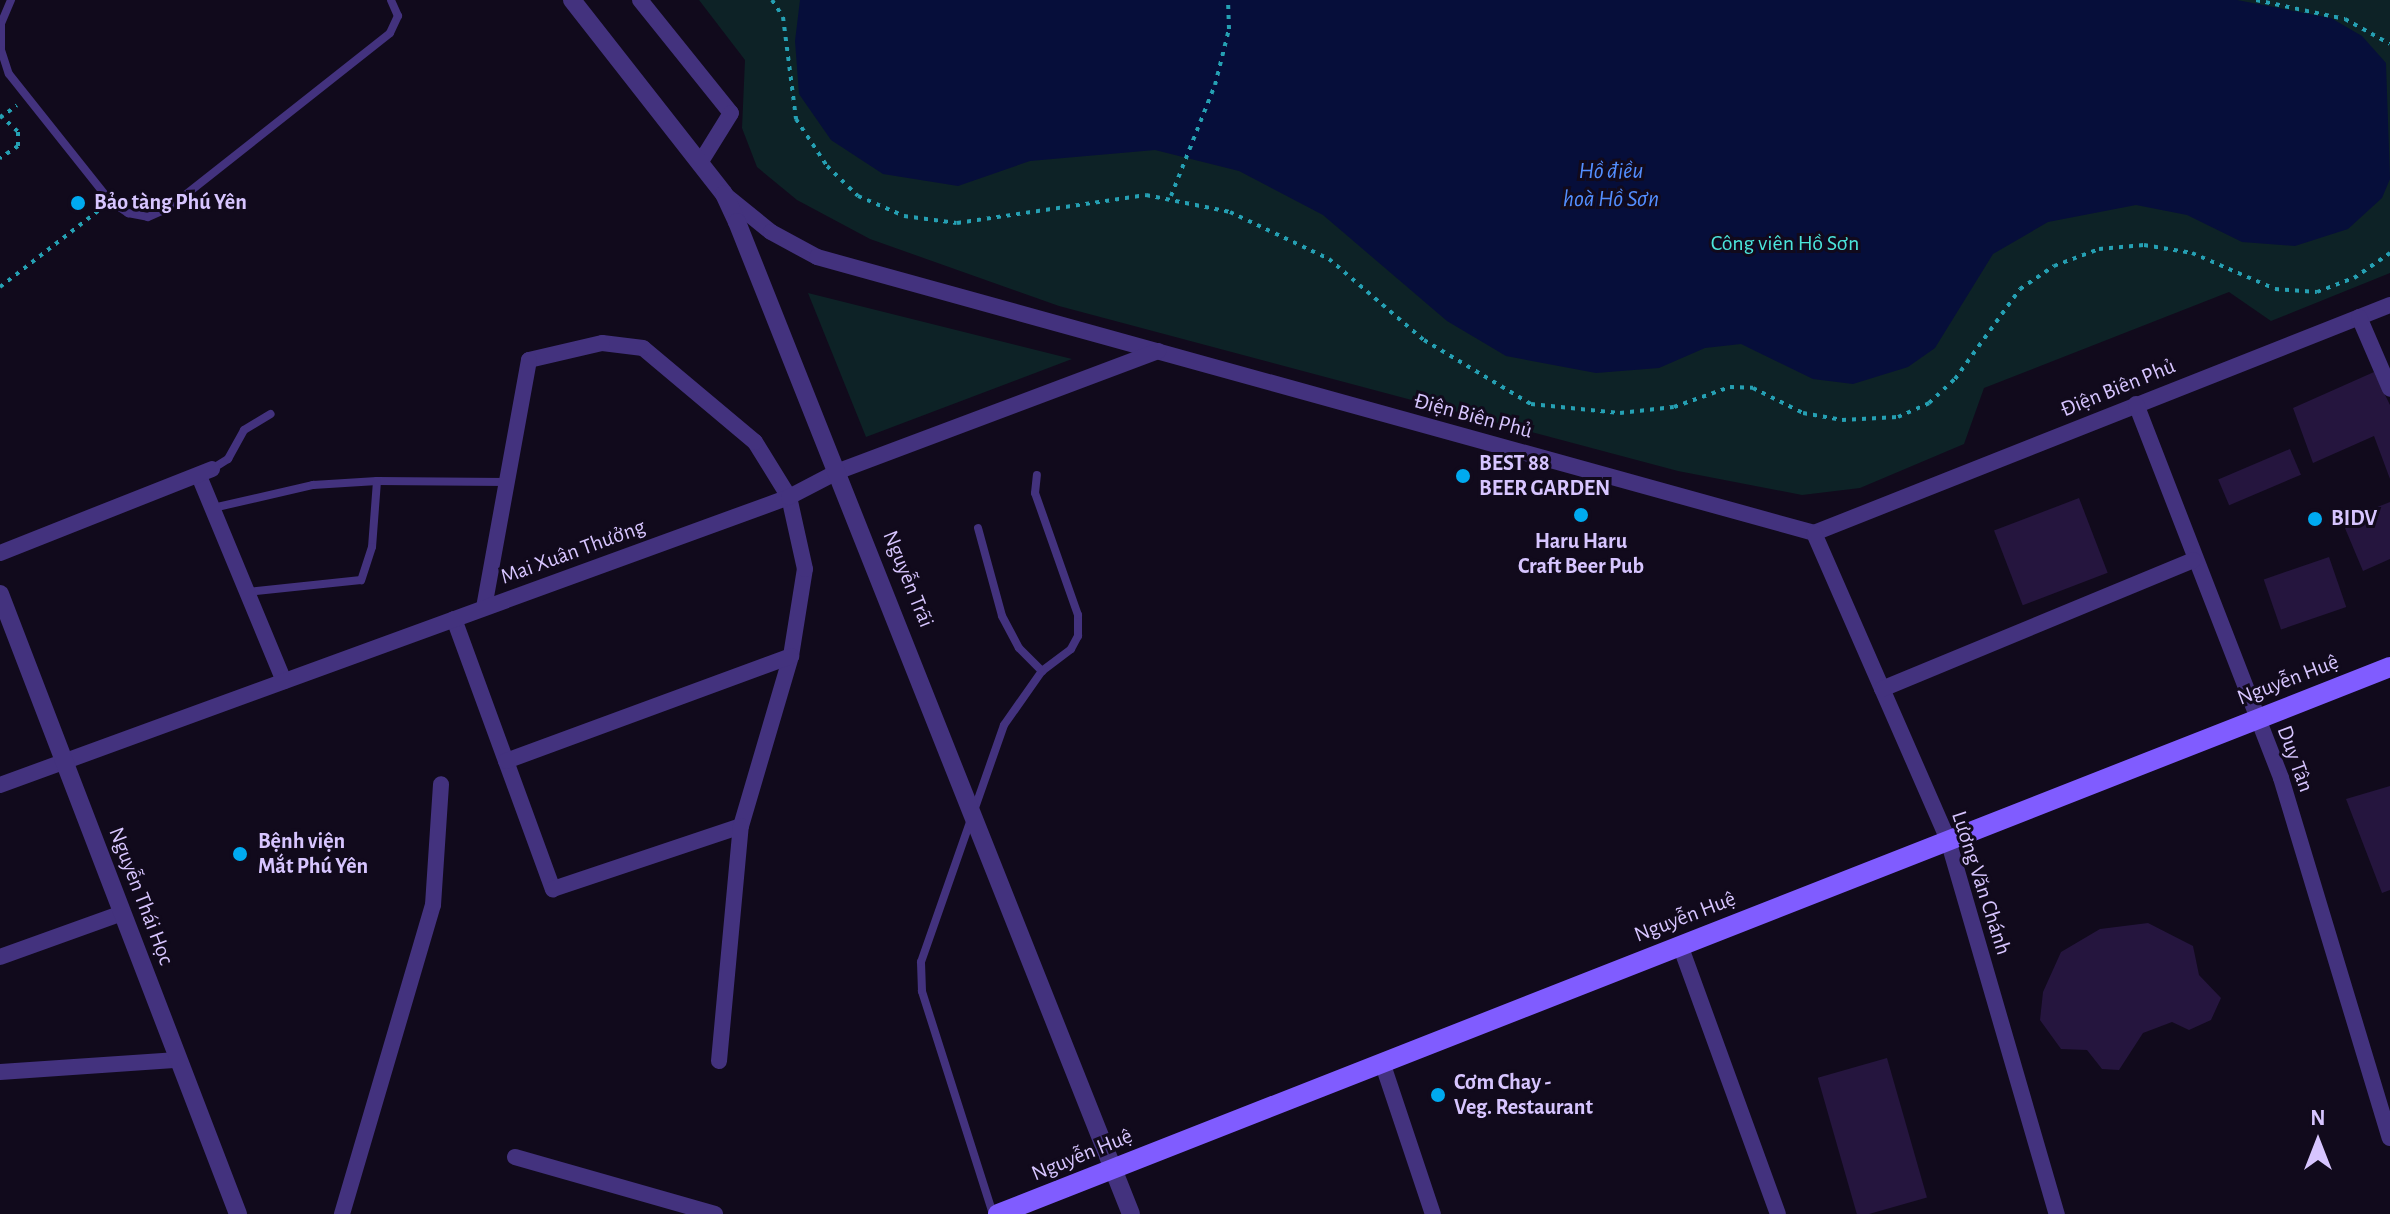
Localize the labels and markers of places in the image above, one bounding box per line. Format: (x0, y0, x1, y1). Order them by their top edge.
place label: Bảo tàng Phú Yên (94, 190, 247, 216)
marker: Bảo tàng Phú Yên (69, 194, 87, 212)
place label: BEST 88 BEER GARDEN (1479, 450, 1610, 502)
marker: BEST 88 BEER GARDEN (1454, 467, 1472, 485)
marker: Haru Haru Craft Beer Pub (1572, 506, 1590, 524)
place label: BIDV (2331, 506, 2377, 532)
marker: BIDV (2306, 510, 2324, 528)
place label: Haru Haru Craft Beer Pub (1518, 528, 1644, 580)
place label: Bệnh viện Mắt Phú Yên (258, 828, 368, 880)
marker: Bệnh viện Mắt Phú Yên (229, 843, 251, 865)
place label: Cơm Chay - Veg. Restaurant (1454, 1069, 1593, 1120)
marker: Cơm Chay - Veg. Restaurant (1429, 1086, 1447, 1104)

